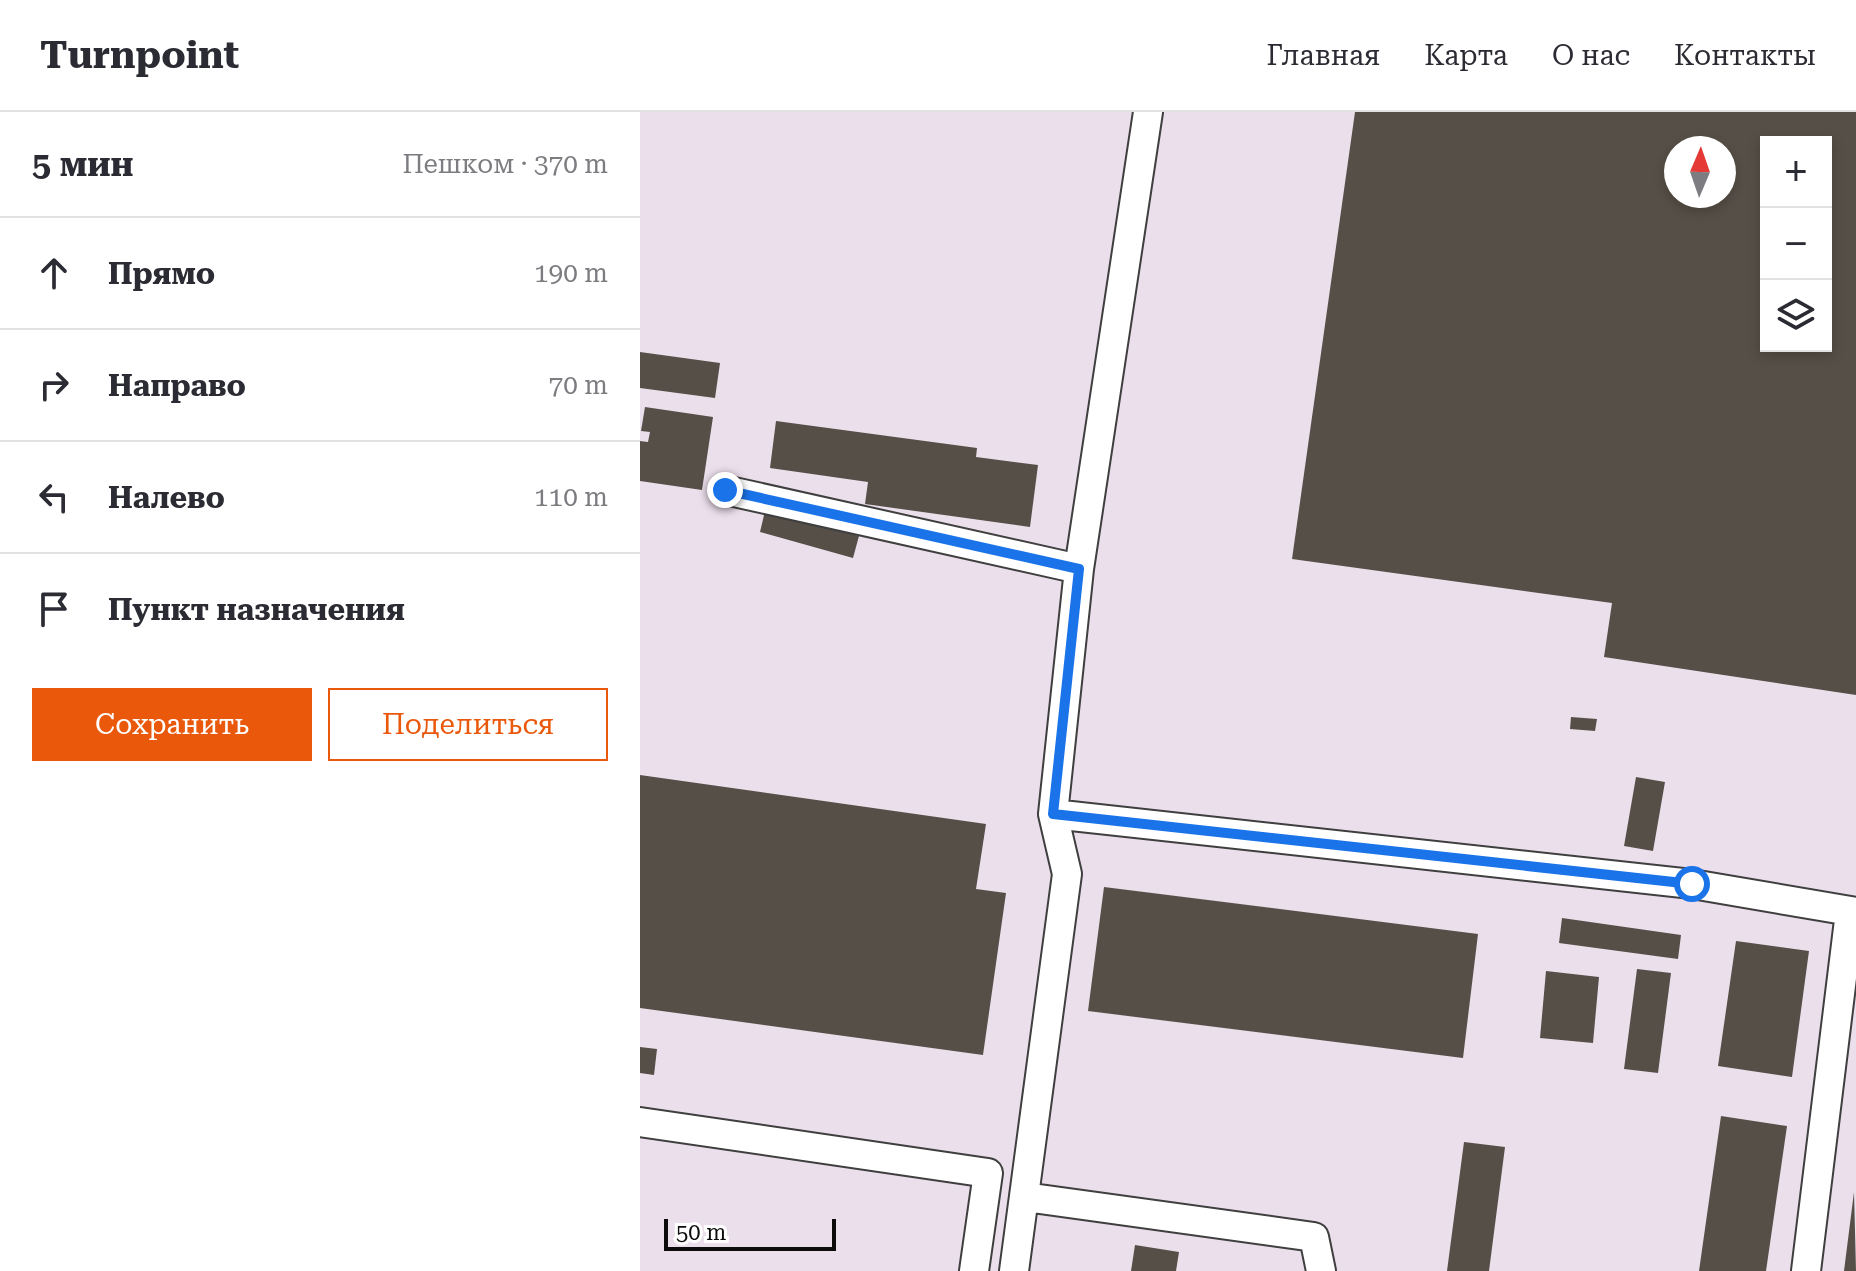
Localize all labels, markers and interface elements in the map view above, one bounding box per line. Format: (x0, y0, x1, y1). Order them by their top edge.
text: Turnpoint (40, 33, 239, 77)
text: Главная (1266, 39, 1380, 72)
text: Карта (1424, 39, 1508, 72)
text: О нас (1552, 39, 1630, 72)
text: Контакты (1674, 39, 1816, 72)
north arrow (1664, 136, 1736, 208)
map controls (1760, 136, 1832, 352)
button: + (1760, 136, 1832, 208)
text: 5 мин (32, 144, 134, 184)
text: Пешком · 370 m (402, 149, 608, 179)
button: − (1760, 208, 1832, 280)
icon: ahead (32, 251, 76, 295)
text: Прямо (108, 256, 215, 291)
text: 190 m (534, 258, 608, 288)
button: layers (1760, 280, 1832, 352)
icon: right (32, 363, 76, 407)
text: Направо (108, 368, 246, 403)
text: 70 m (549, 370, 608, 400)
route end (707, 472, 743, 508)
icon: left (32, 475, 76, 519)
text: Налево (108, 480, 225, 515)
text: 110 m (534, 482, 608, 512)
icon: arrive (32, 587, 76, 631)
text: Пункт назначения (108, 592, 405, 627)
button: Сохранить (32, 688, 312, 761)
button: Поделиться (328, 688, 608, 761)
route start (1674, 866, 1710, 902)
scale bar (664, 1215, 836, 1251)
text: 50 m (676, 1220, 726, 1245)

